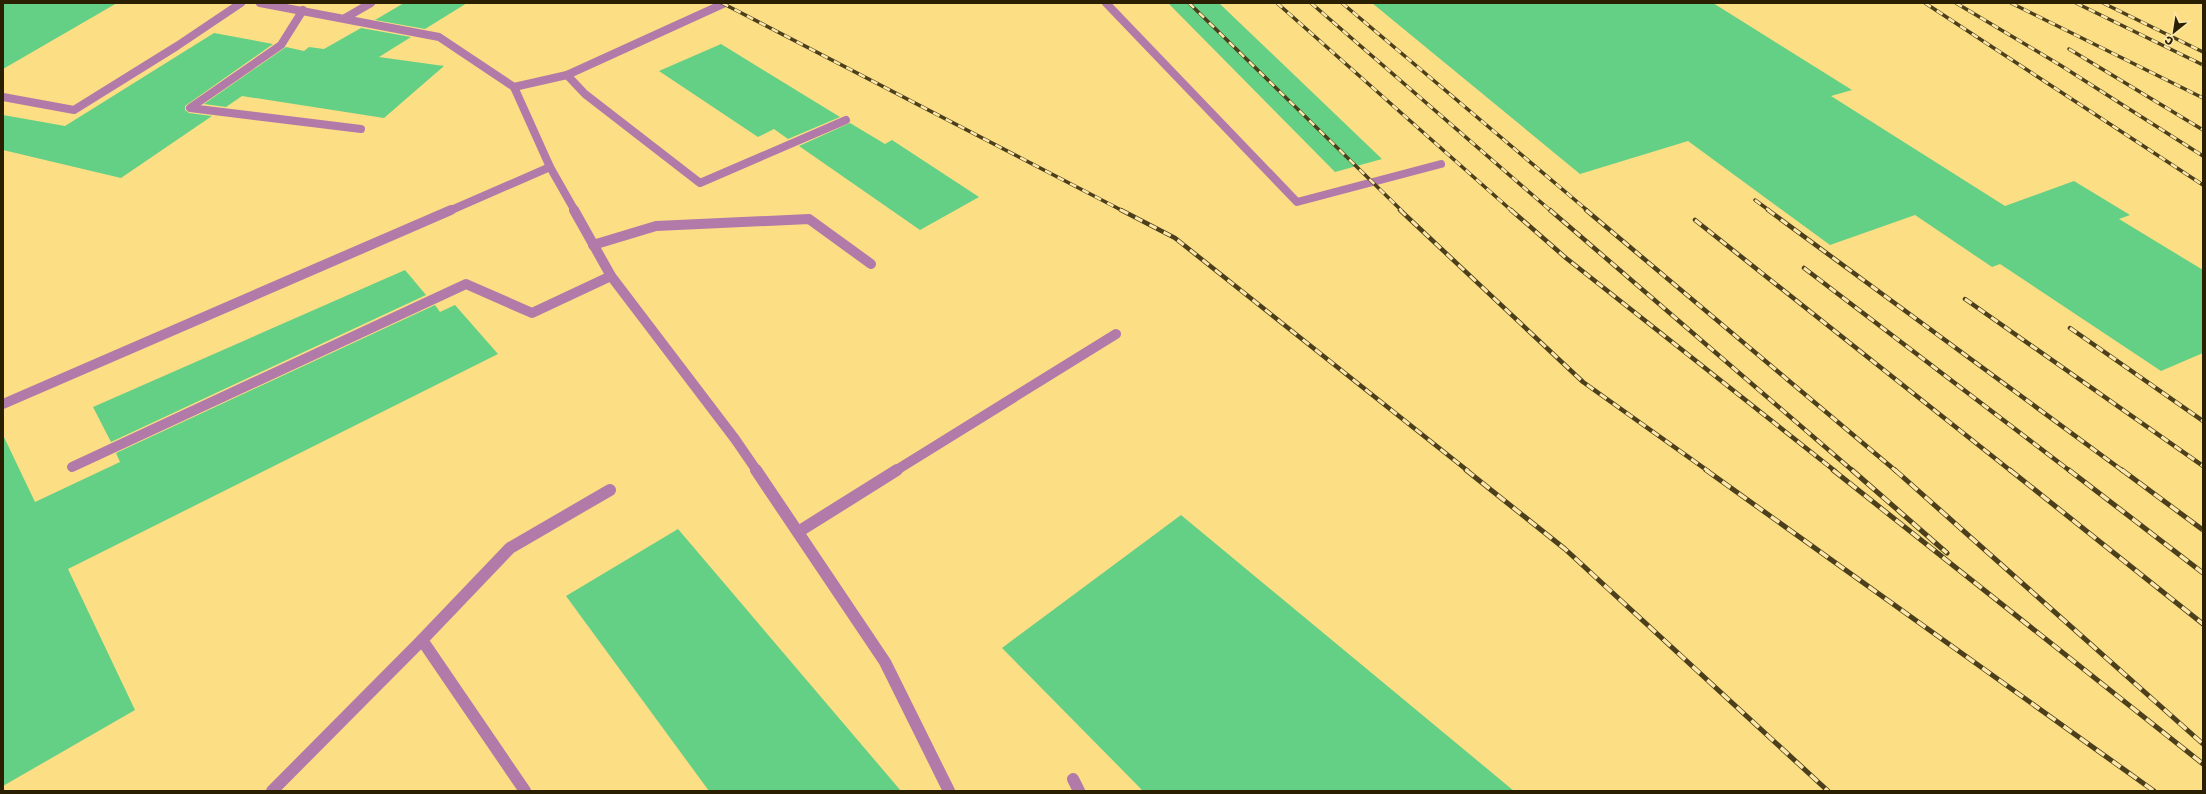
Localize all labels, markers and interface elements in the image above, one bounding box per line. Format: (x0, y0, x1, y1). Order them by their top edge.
north arrow (2154, 12, 2194, 52)
text: С (2162, 33, 2176, 48)

